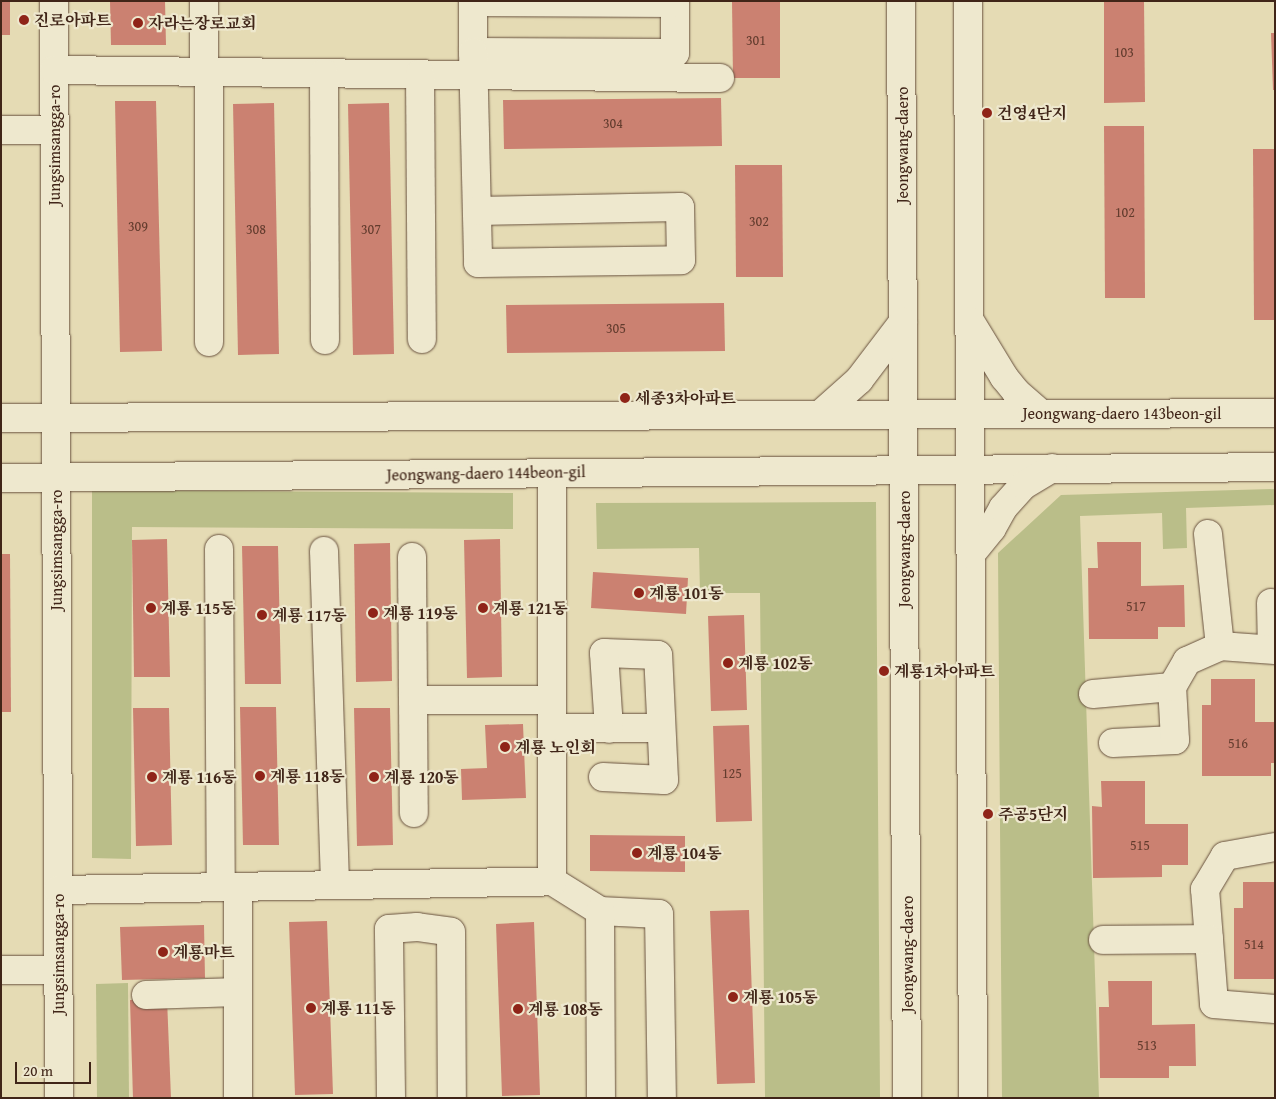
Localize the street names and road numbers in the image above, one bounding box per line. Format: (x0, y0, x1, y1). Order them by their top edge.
street label: Jungsimsangga-ro (44, 85, 64, 205)
street label: Jeongwang-daero (892, 87, 912, 203)
street label: Jeongwang-daero 143beon-gil (1023, 403, 1221, 423)
street label: Jeongwang-daero 144beon-gil (386, 462, 586, 484)
street label: Jungsimsangga-ro (46, 490, 66, 610)
street label: Jeongwang-daero (894, 491, 914, 607)
street label: Jungsimsangga-ro (48, 894, 68, 1014)
street label: Jeongwang-daero (897, 896, 917, 1012)

